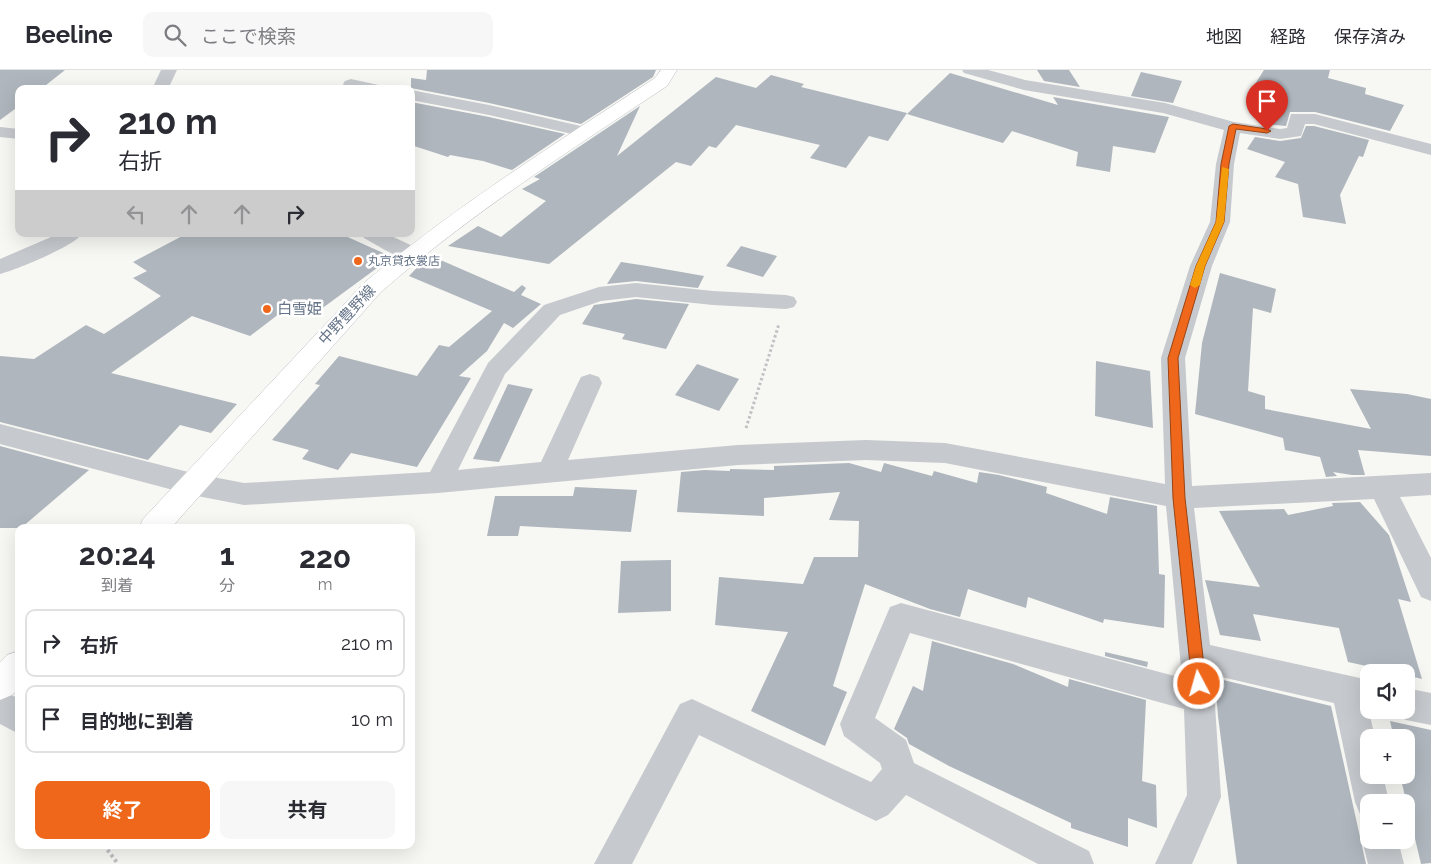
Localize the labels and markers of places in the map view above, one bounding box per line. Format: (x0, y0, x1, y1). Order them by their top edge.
pin (1246, 80, 1288, 131)
place label: 丸京貸衣裳店 (368, 254, 440, 268)
marker: 丸京貸衣裳店 (352, 255, 364, 267)
place label: 白雪姫 (277, 300, 322, 318)
marker: 白雪姫 (261, 303, 273, 315)

